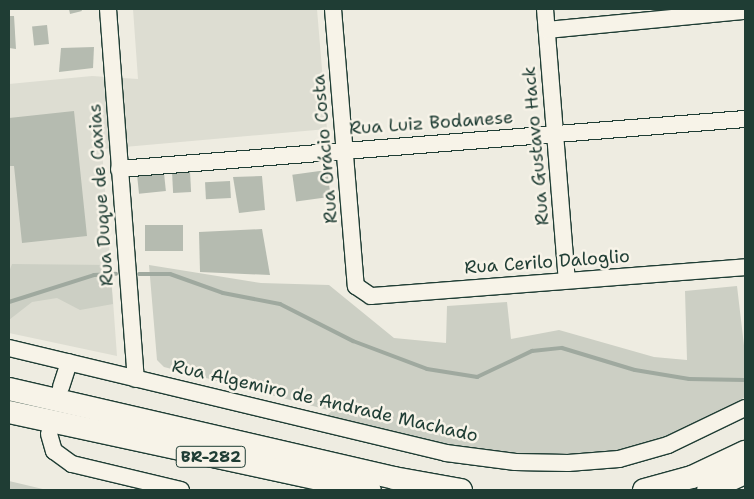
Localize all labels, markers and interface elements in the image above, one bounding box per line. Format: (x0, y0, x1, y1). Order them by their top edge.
street label: Rua Gustavo Hack (518, 66, 554, 226)
street label: Rua Orácio Costa (308, 73, 342, 225)
street label: Rua Duque de Caxias (84, 103, 118, 287)
street label: Rua Luiz Bodanese (348, 106, 514, 140)
street label: Rua Cerilo Daloglio (464, 245, 630, 279)
street label: Rua Algemiro de Andrade Machado (170, 355, 480, 447)
road number: BR-282 (175, 444, 247, 471)

